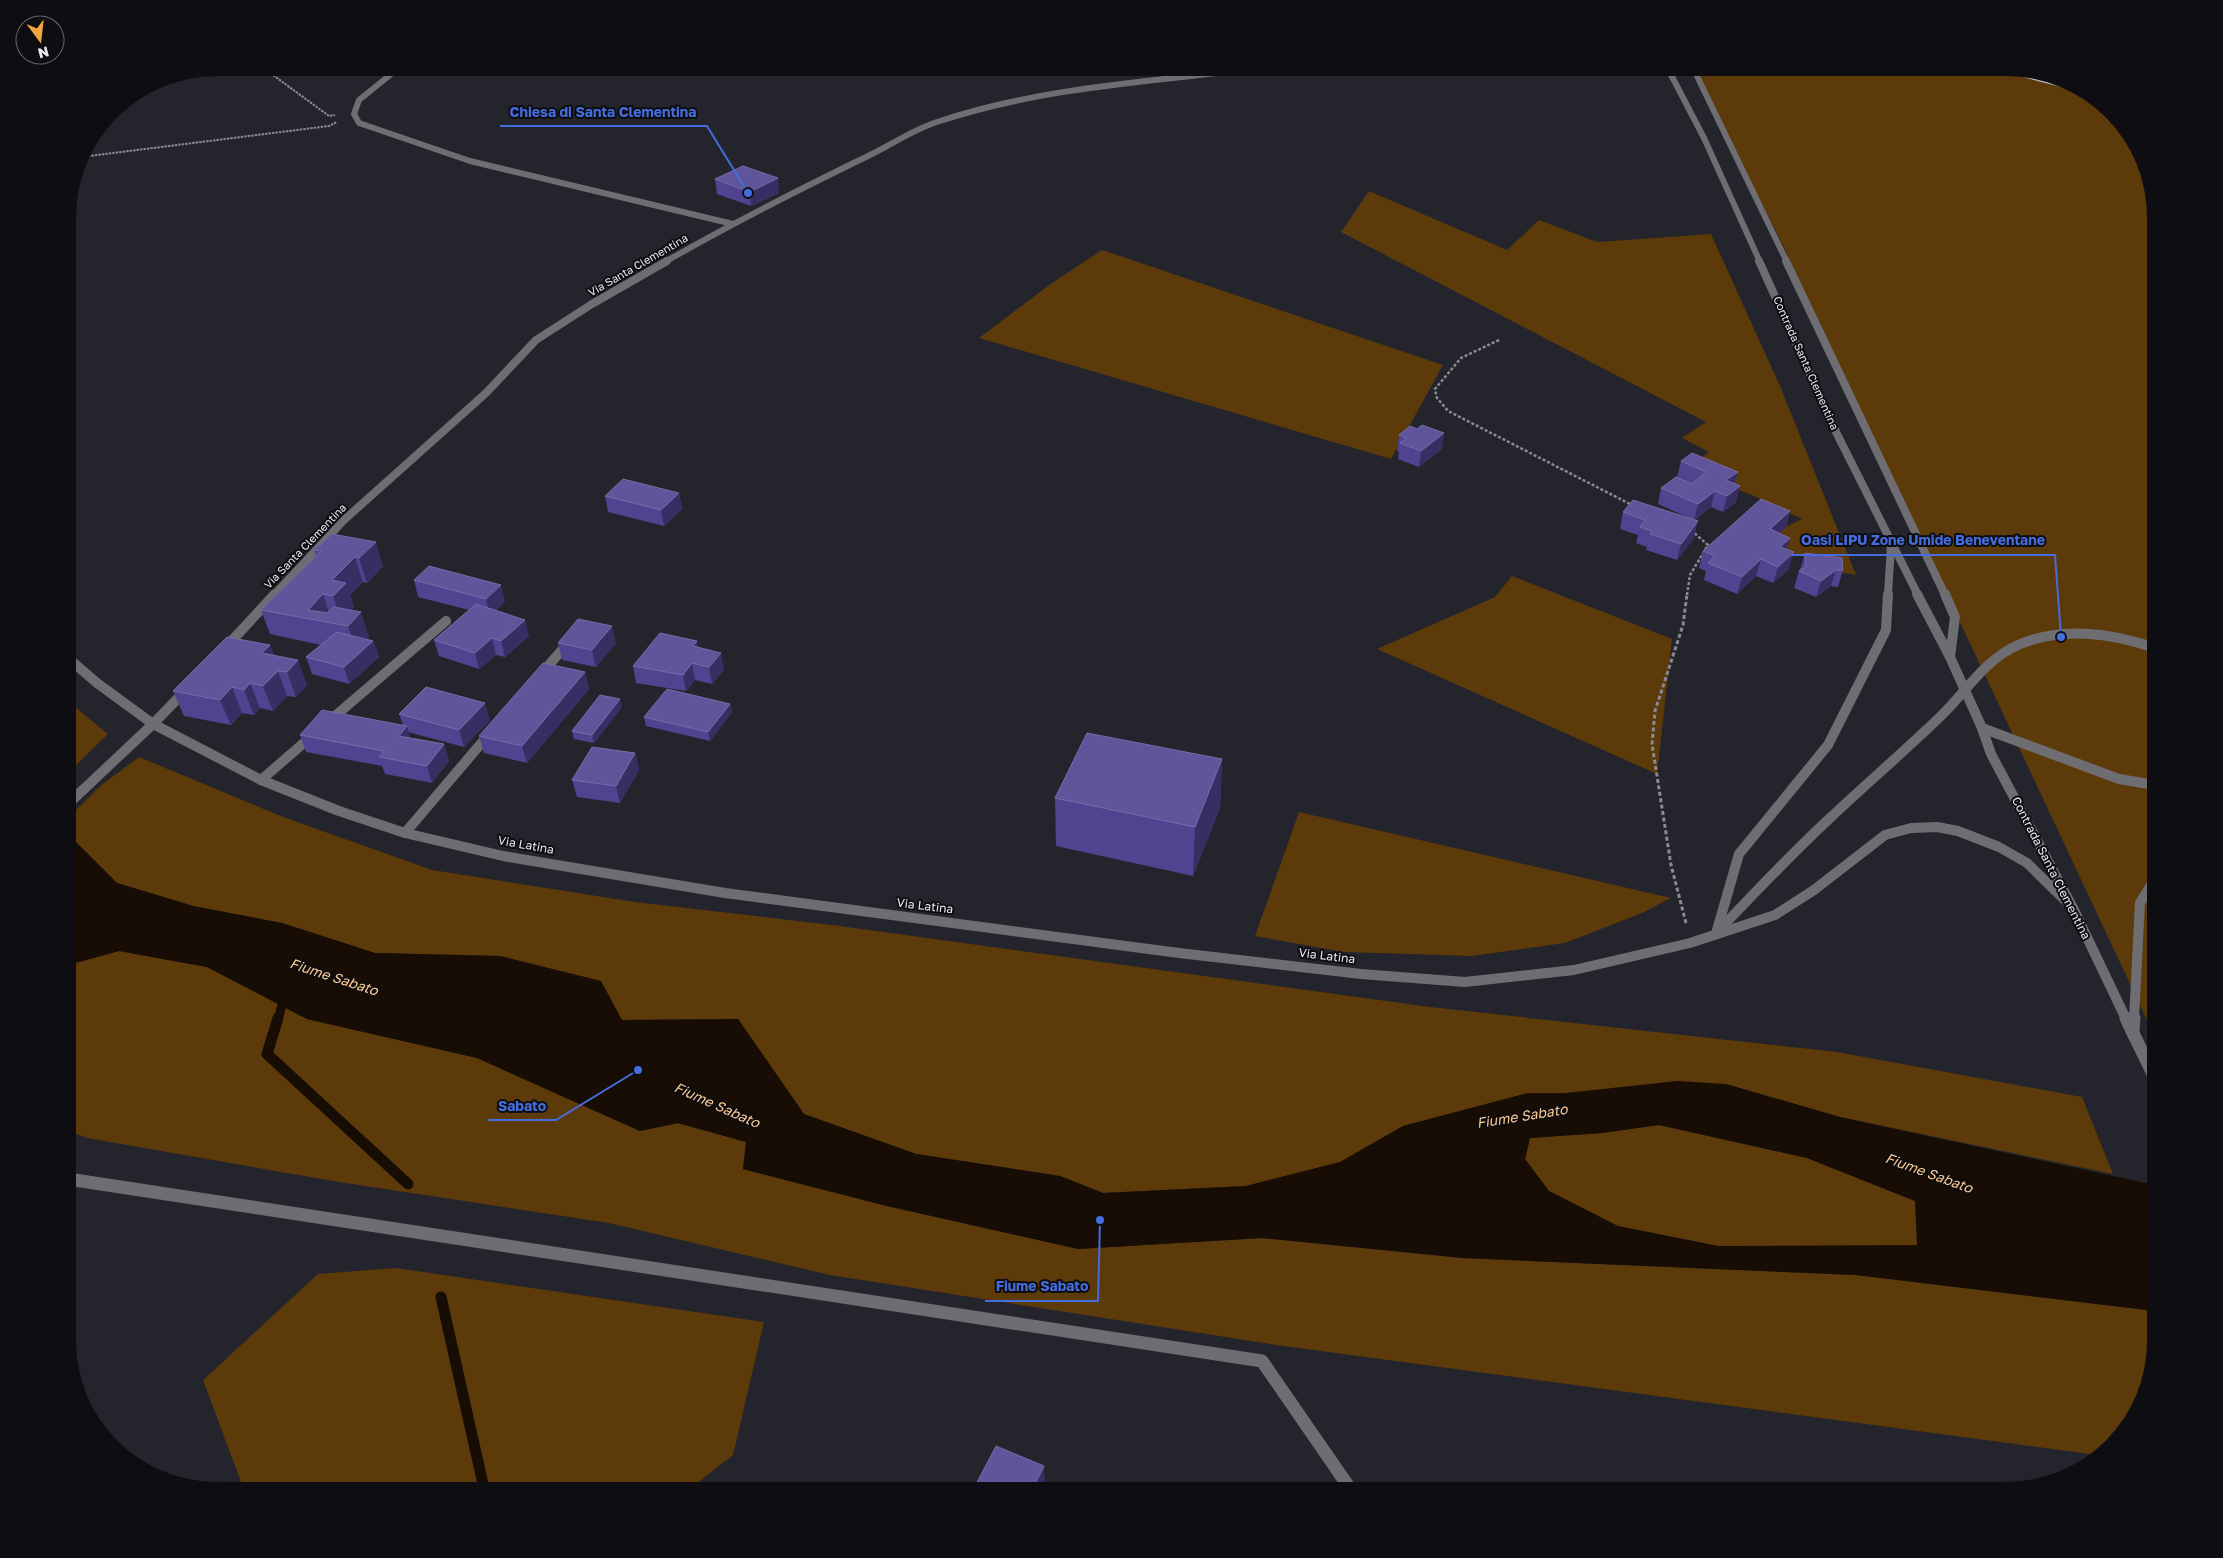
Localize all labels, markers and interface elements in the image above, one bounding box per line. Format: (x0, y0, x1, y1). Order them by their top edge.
north arrow (15, 15, 65, 65)
text: N (36, 43, 51, 63)
callout: Chiesa di Santa Clementina (500, 97, 707, 126)
text: Chiesa di Santa Clementina (510, 103, 696, 120)
street label: Via Santa Clementina (586, 231, 690, 298)
street label: Contrada Santa Clementina (1771, 294, 1842, 432)
street label: Via Santa Clementina (261, 501, 349, 591)
callout: Oasi LIPU Zone Umide Beneventane (1791, 526, 2055, 555)
text: Oasi LIPU Zone Umide Beneventane (1801, 531, 2045, 548)
street label: Contrada Santa Clementina (2009, 794, 2094, 942)
street label: Via Latina (497, 832, 555, 857)
street label: Via Latina (896, 895, 954, 916)
street label: Via Latina (1298, 945, 1356, 966)
water label: Fiume Sabato (288, 954, 382, 999)
water label: Fiume Sabato (672, 1078, 764, 1132)
callout: Sabato (488, 1091, 556, 1120)
text: Sabato (498, 1097, 546, 1114)
water label: Fiume Sabato (1475, 1100, 1570, 1131)
water label: Fiume Sabato (1883, 1149, 1977, 1197)
callout: Fiume Sabato (985, 1272, 1098, 1301)
text: Fiume Sabato (996, 1277, 1088, 1294)

